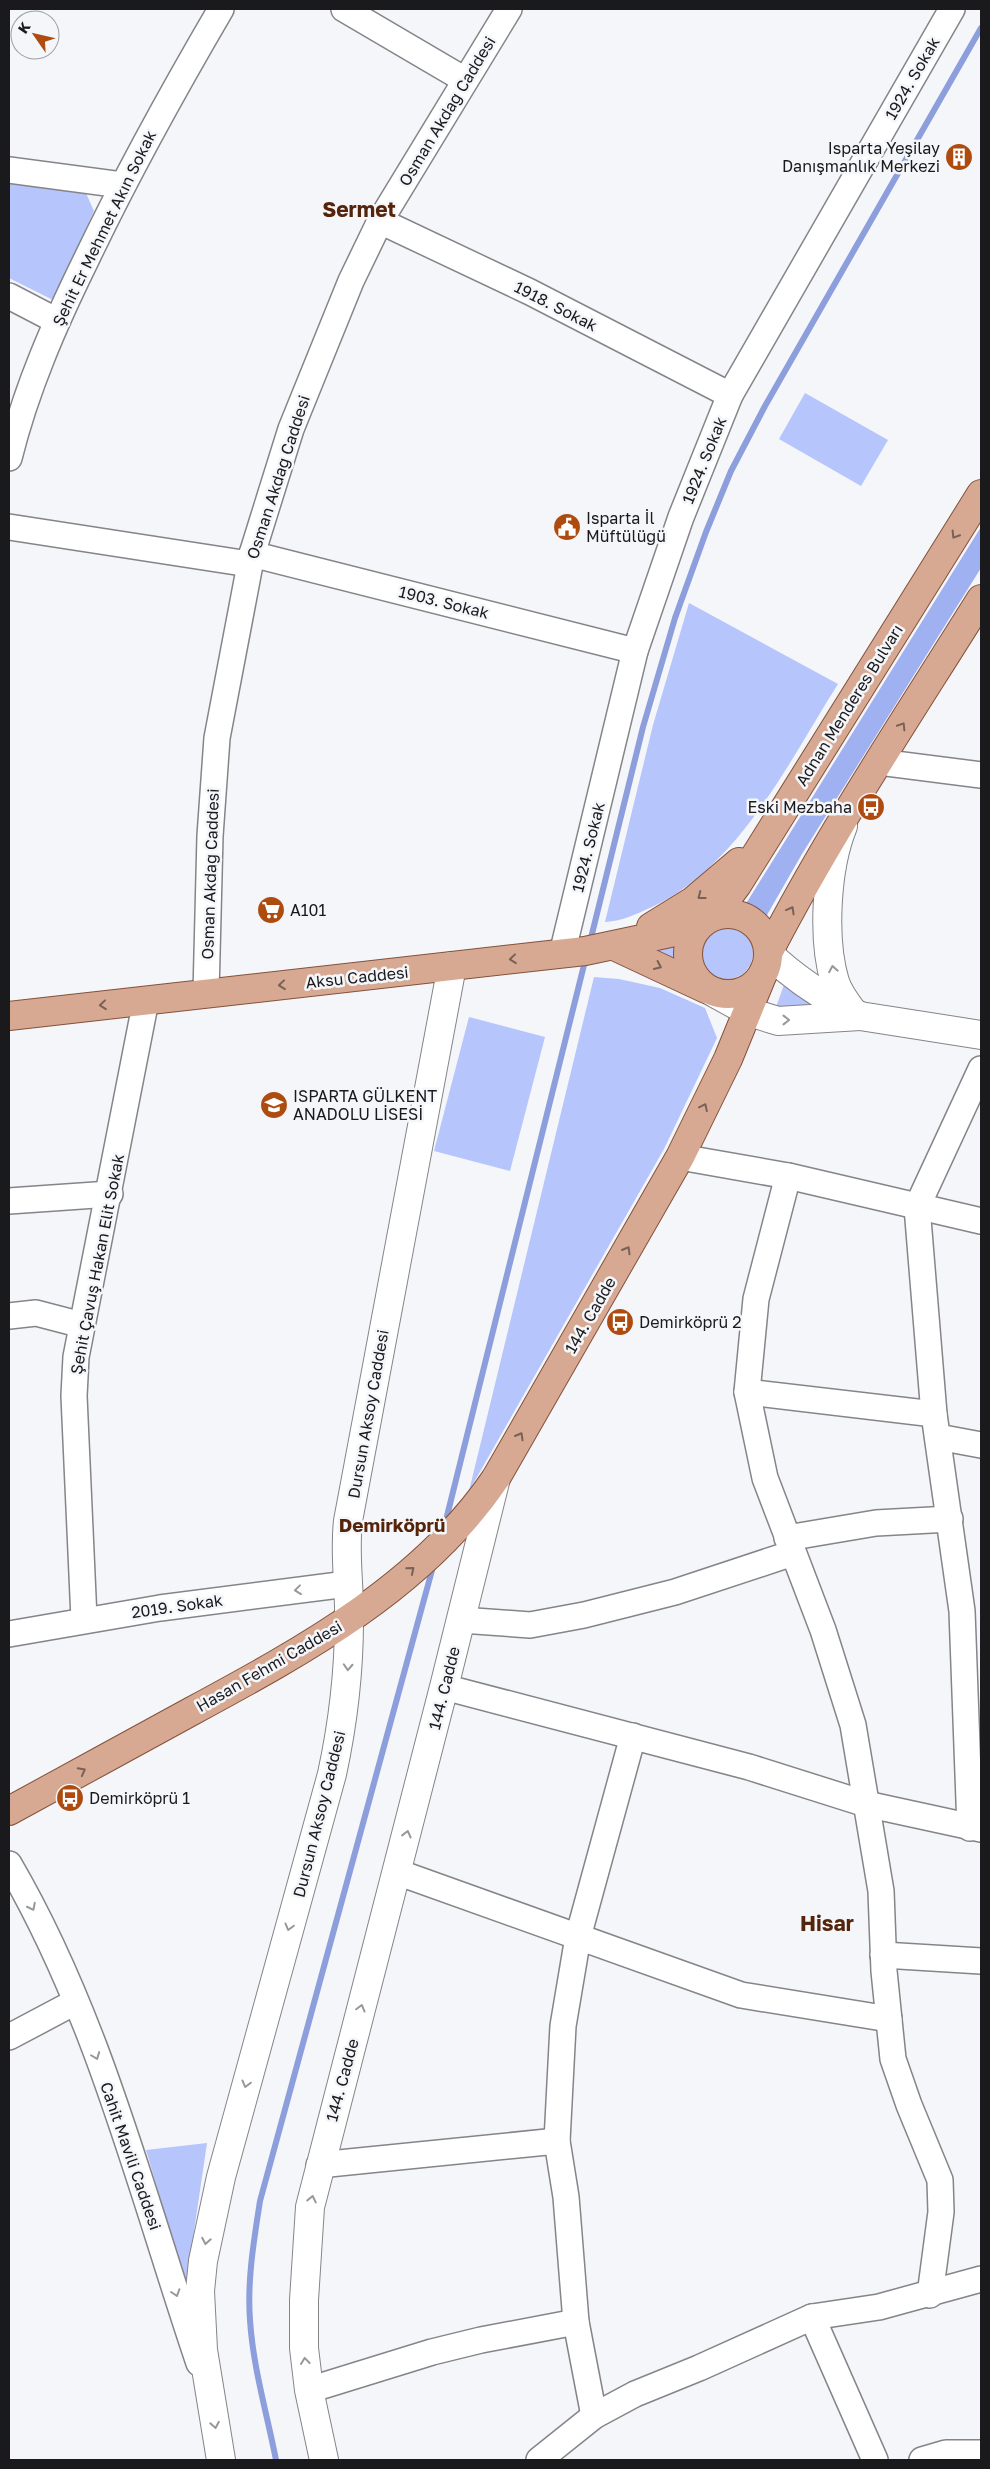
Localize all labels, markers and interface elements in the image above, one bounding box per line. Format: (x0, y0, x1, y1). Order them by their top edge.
north arrow (10, 10, 60, 60)
text: K (14, 18, 34, 36)
street label: Osman Akdağ Caddesi (394, 32, 500, 190)
street label: 1924. Sokak (880, 33, 944, 123)
street label: Şehit Er Mehmet Akın Sokak (48, 127, 160, 329)
place label: Isparta Yeşilay Danışmanlık Merkezi (782, 138, 940, 176)
building icon: Isparta Yeşilay Danışmanlık Merkezi (944, 142, 974, 172)
district label: Sermet (322, 196, 396, 222)
street label: 1918. Sokak (511, 277, 601, 335)
street label: Osman Akdağ Caddesi (242, 393, 314, 561)
street label: 1924. Sokak (677, 414, 731, 506)
place label: Isparta İl Müftülüğü (586, 508, 666, 546)
public building icon: Isparta İl Müftülüğü (552, 512, 582, 542)
one-way arrow (952, 530, 962, 539)
street label: 1903. Sokak (397, 581, 491, 623)
street label: Adnan Menderes Bulvarı (791, 621, 907, 789)
one-way arrow (895, 722, 905, 731)
street label: Osman Akdağ Caddesi (197, 788, 223, 960)
bus stop icon: Eski Mezbaha (856, 792, 886, 822)
place label: Eski Mezbaha (747, 797, 852, 817)
street label: 1924. Sokak (567, 800, 609, 894)
one-way arrow (698, 890, 707, 898)
supermarket icon: A101 (256, 895, 286, 925)
place label: A101 (290, 900, 326, 920)
one-way arrow (784, 906, 794, 915)
one-way arrow (509, 953, 517, 964)
one-way arrow (653, 960, 662, 971)
street label: Aksu Caddesi (304, 962, 410, 992)
one-way arrow (828, 964, 838, 973)
one-way arrow (278, 979, 286, 990)
one-way arrow (99, 999, 107, 1010)
one-way arrow (782, 1015, 790, 1025)
place label: ISPARTA GÜLKENT ANADOLU LİSESİ (293, 1086, 437, 1124)
school or university icon: ISPARTA GÜLKENT ANADOLU LİSESİ (259, 1090, 289, 1120)
one-way arrow (698, 1103, 709, 1112)
street label: Şehit Çavuş Hakan Elit Sokak (66, 1152, 128, 1376)
one-way arrow (621, 1246, 631, 1255)
street label: 144. Cadde (560, 1273, 620, 1357)
bus stop icon: Demirköprü 2 (605, 1307, 635, 1337)
place label: Demirköprü 2 (639, 1312, 742, 1332)
street label: Dursun Aksoy Caddesi (343, 1328, 393, 1500)
one-way arrow (514, 1433, 524, 1442)
district label: Demirköprü (339, 1513, 445, 1536)
one-way arrow (405, 1567, 414, 1575)
one-way arrow (294, 1585, 303, 1595)
street label: 2019. Sokak (130, 1590, 224, 1622)
street label: Hasan Fehmi Caddesi (192, 1616, 346, 1716)
street label: 144. Cadde (424, 1644, 464, 1732)
one-way arrow (342, 1663, 353, 1671)
street label: Dursun Aksoy Caddesi (289, 1728, 349, 1900)
one-way arrow (77, 1767, 86, 1777)
bus stop icon: Demirköprü 1 (55, 1783, 85, 1813)
place label: Demirköprü 1 (89, 1788, 190, 1808)
one-way arrow (401, 1829, 412, 1838)
one-way arrow (26, 1901, 36, 1910)
district label: Hisar (800, 1910, 854, 1936)
one-way arrow (285, 1923, 295, 1931)
one-way arrow (355, 2003, 366, 2012)
street label: 144. Cadde (321, 2036, 363, 2124)
one-way arrow (90, 2051, 101, 2060)
street label: Cahit Mavili Caddesi (96, 2079, 166, 2233)
one-way arrow (242, 2079, 252, 2087)
one-way arrow (306, 2195, 317, 2203)
one-way arrow (202, 2237, 212, 2246)
one-way arrow (171, 2288, 181, 2296)
one-way arrow (300, 2357, 311, 2365)
one-way arrow (209, 2420, 219, 2429)

